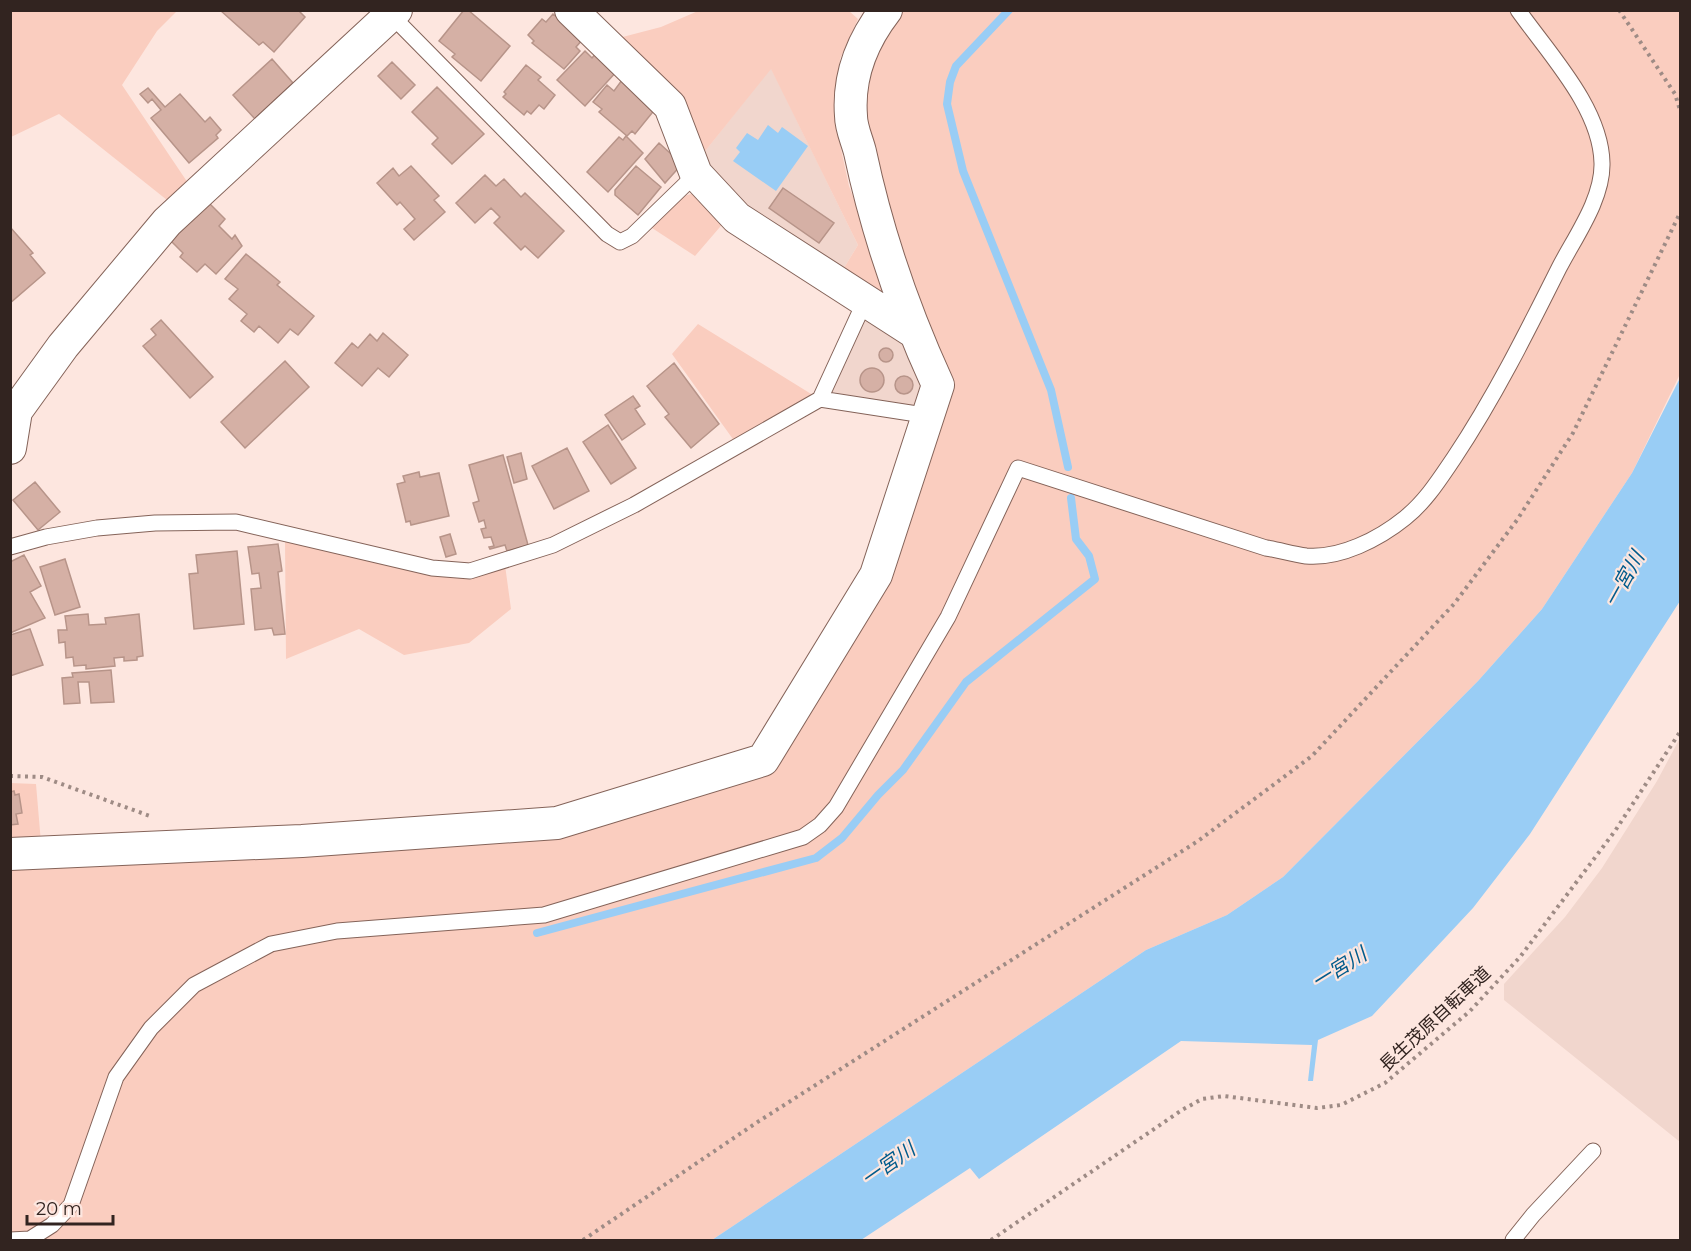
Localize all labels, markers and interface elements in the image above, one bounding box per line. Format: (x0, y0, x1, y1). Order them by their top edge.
water label: 一宮川 (1599, 545, 1650, 611)
water label: 一宮川 (1307, 941, 1372, 994)
street label: 長生茂原自転車道 (1375, 962, 1495, 1076)
water label: 一宮川 (857, 1136, 921, 1191)
scale bar (27, 1188, 112, 1226)
text: 20 m (36, 1198, 82, 1220)

